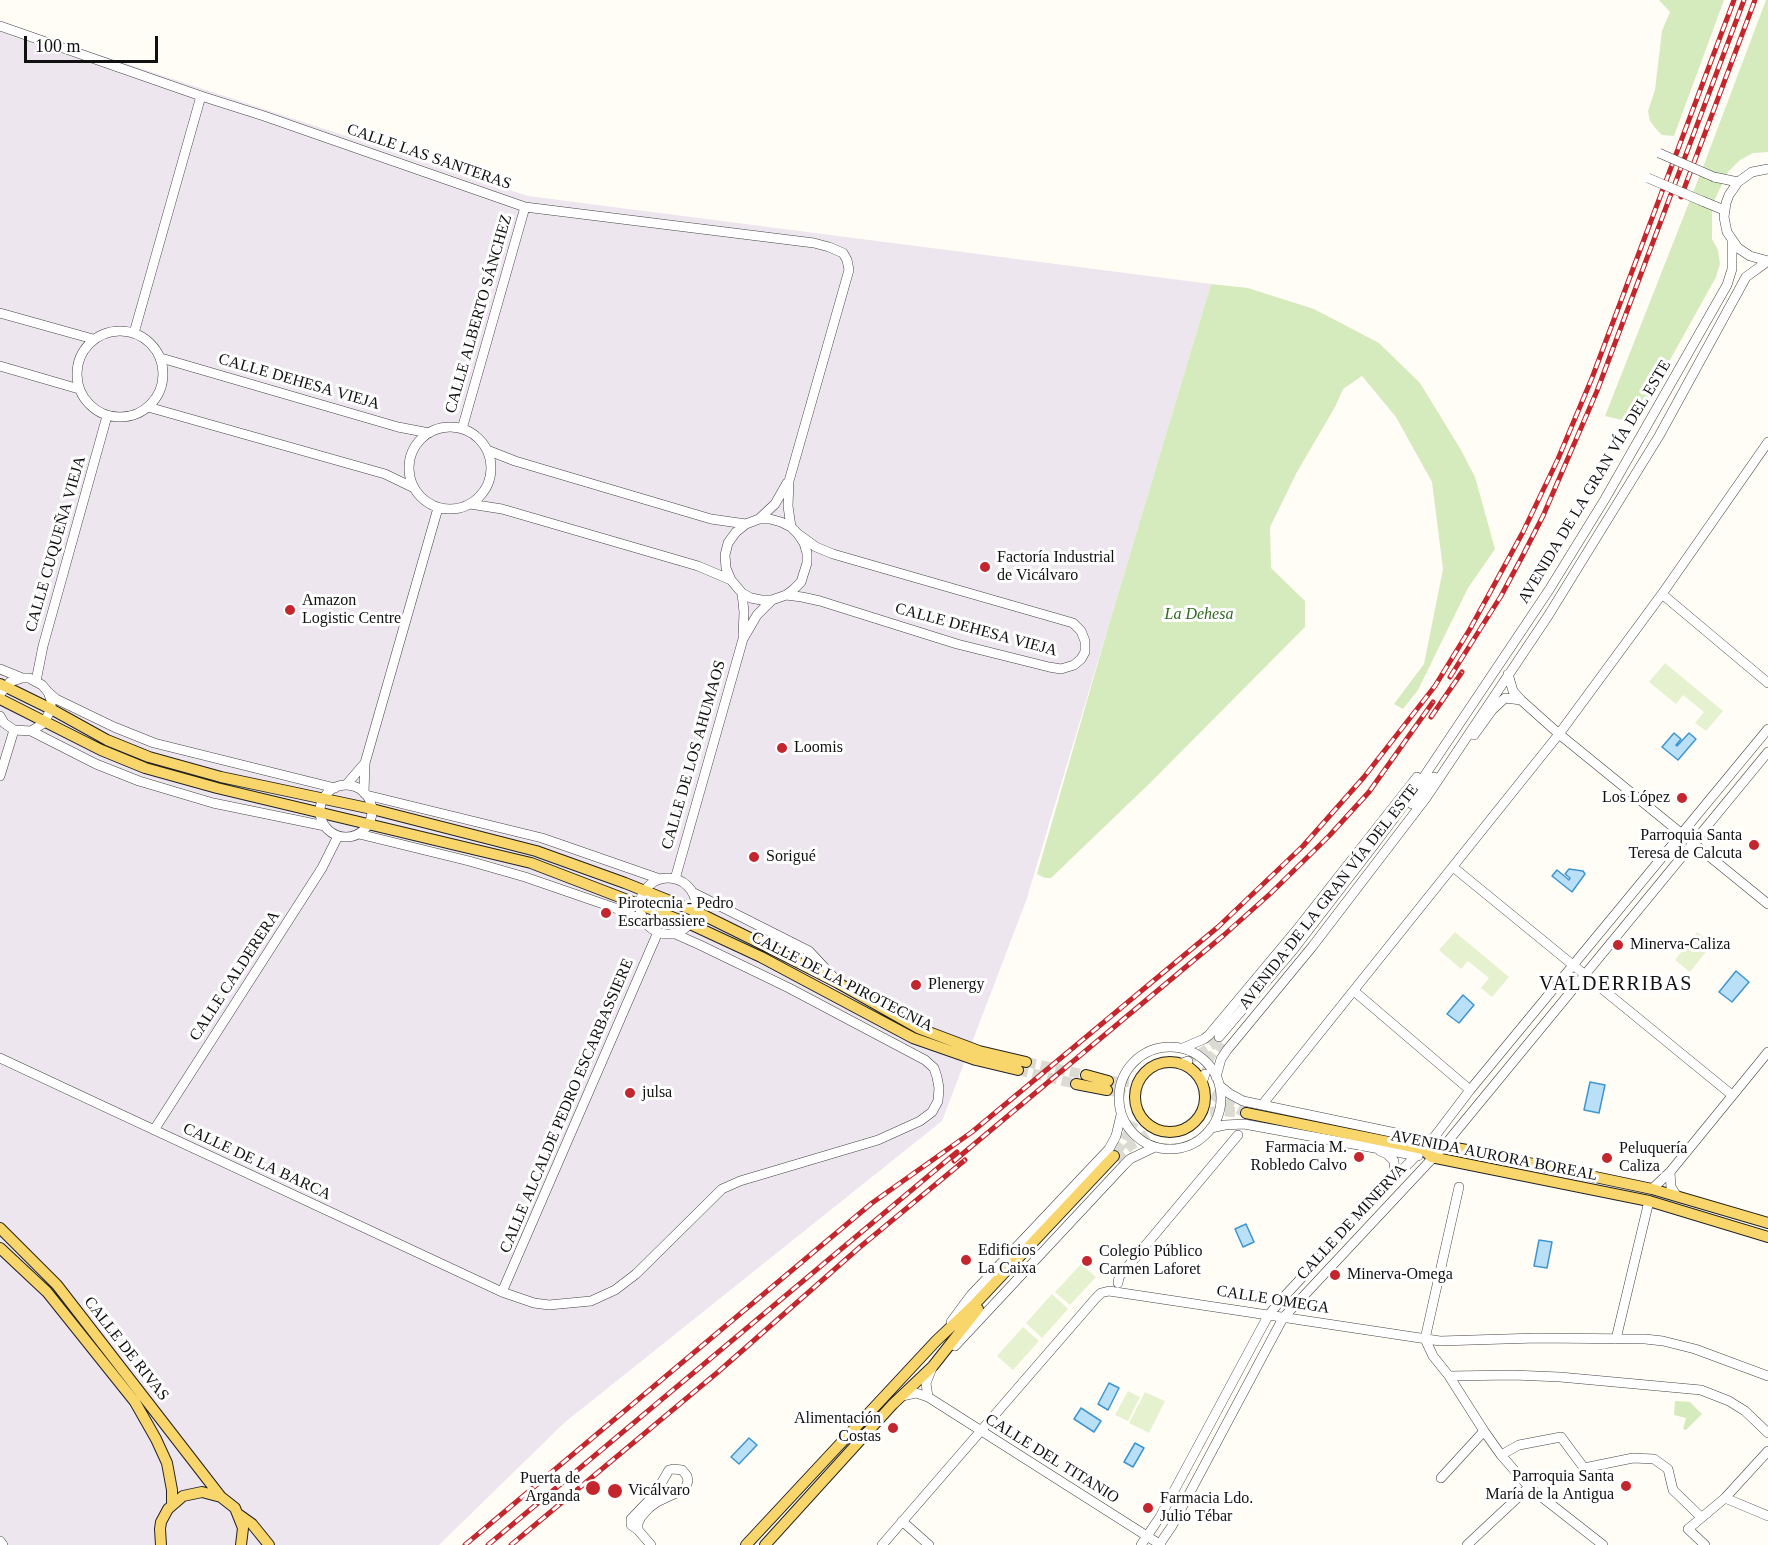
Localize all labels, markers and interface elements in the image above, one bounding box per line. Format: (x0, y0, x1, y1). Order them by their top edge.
scale bar (27, 24, 160, 62)
text: 100 m (35, 36, 81, 56)
street label: CALLE LAS SANTERAS (344, 120, 514, 194)
street label: CALLE ALBERTO SÁNCHEZ (441, 212, 517, 416)
street label: CALLE DEHESA VIEJA (216, 350, 382, 414)
street label: AVENIDA DE LA GRAN VÍA DEL ESTE (1515, 357, 1675, 607)
street label: CALLE CUQUEÑA VIEJA (22, 454, 90, 634)
place label: Factoría Industrial de Vicálvaro (997, 548, 1115, 586)
marker: Factoría Industrial de Vicálvaro (978, 560, 992, 574)
place label: Amazon Logistic Centre (302, 591, 401, 629)
street label: CALLE DEHESA VIEJA (893, 599, 1059, 661)
marker: Amazon Logistic Centre (283, 603, 297, 617)
park label: La Dehesa (1165, 605, 1233, 625)
street label: CALLE DE LOS AHUMAOS (658, 658, 730, 852)
place label: Loomis (794, 738, 843, 758)
marker: Loomis (775, 741, 789, 755)
street label: AVENIDA DE LA GRAN VÍA DEL ESTE (1235, 781, 1423, 1013)
place label: Los López (1602, 788, 1670, 808)
marker: Los López (1675, 791, 1689, 805)
place label: Parroquia Santa Teresa de Calcuta (1629, 826, 1742, 864)
marker: Parroquia Santa Teresa de Calcuta (1747, 838, 1761, 852)
place label: Sorigué (766, 847, 816, 867)
marker: Sorigué (747, 850, 761, 864)
place label: Pirotecnia - Pedro Escarbassiere (618, 894, 734, 932)
marker: Pirotecnia - Pedro Escarbassiere (599, 906, 613, 920)
street label: CALLE CALDERERA (186, 907, 284, 1045)
street label: CALLE DE LA PIROTECNIA (748, 928, 936, 1036)
place label: Minerva-Caliza (1630, 935, 1730, 955)
marker: Minerva-Caliza (1611, 938, 1625, 952)
street label: CALLE ALCALDE PEDRO ESCARBASSIERE (496, 956, 638, 1256)
district label: VALDERRIBAS (1539, 973, 1693, 997)
place label: Plenergy (928, 975, 985, 995)
marker: Plenergy (909, 978, 923, 992)
place label: julsa (642, 1083, 672, 1103)
marker: julsa (623, 1086, 637, 1100)
street label: CALLE DE LA BARCA (180, 1119, 334, 1205)
street label: AVENIDA AURORA BOREAL (1389, 1127, 1599, 1185)
place label: Farmacia M. Robledo Calvo (1251, 1138, 1347, 1176)
place label: Peluquería Caliza (1619, 1139, 1687, 1177)
marker: Farmacia M. Robledo Calvo (1352, 1150, 1366, 1164)
marker: Peluquería Caliza (1600, 1151, 1614, 1165)
street label: CALLE DE MINERVA (1293, 1160, 1411, 1284)
place label: Edificios La Caixa (978, 1241, 1036, 1279)
place label: Colegio Público Carmen Laforet (1099, 1242, 1203, 1280)
marker: Edificios La Caixa (959, 1253, 973, 1267)
marker: Colegio Público Carmen Laforet (1080, 1254, 1094, 1268)
place label: Minerva-Omega (1347, 1265, 1453, 1285)
marker: Minerva-Omega (1328, 1268, 1342, 1282)
street label: CALLE OMEGA (1215, 1282, 1331, 1318)
street label: CALLE DE RIVAS (79, 1293, 173, 1405)
place label: Alimentación Costas (794, 1409, 881, 1447)
street label: CALLE DEL TITANIO (982, 1410, 1122, 1508)
marker: Alimentación Costas (886, 1421, 900, 1435)
place label: Parroquia Santa María de la Antigua (1486, 1467, 1614, 1505)
place label: Puerta de Arganda (520, 1469, 580, 1507)
marker: Puerta de Arganda (584, 1479, 602, 1497)
marker: Parroquia Santa María de la Antigua (1619, 1479, 1633, 1493)
place label: Vicálvaro (628, 1481, 690, 1501)
marker: Vicálvaro (606, 1482, 624, 1500)
place label: Farmacia Ldo. Julio Tébar (1160, 1489, 1253, 1527)
marker: Farmacia Ldo. Julio Tébar (1141, 1501, 1155, 1515)

